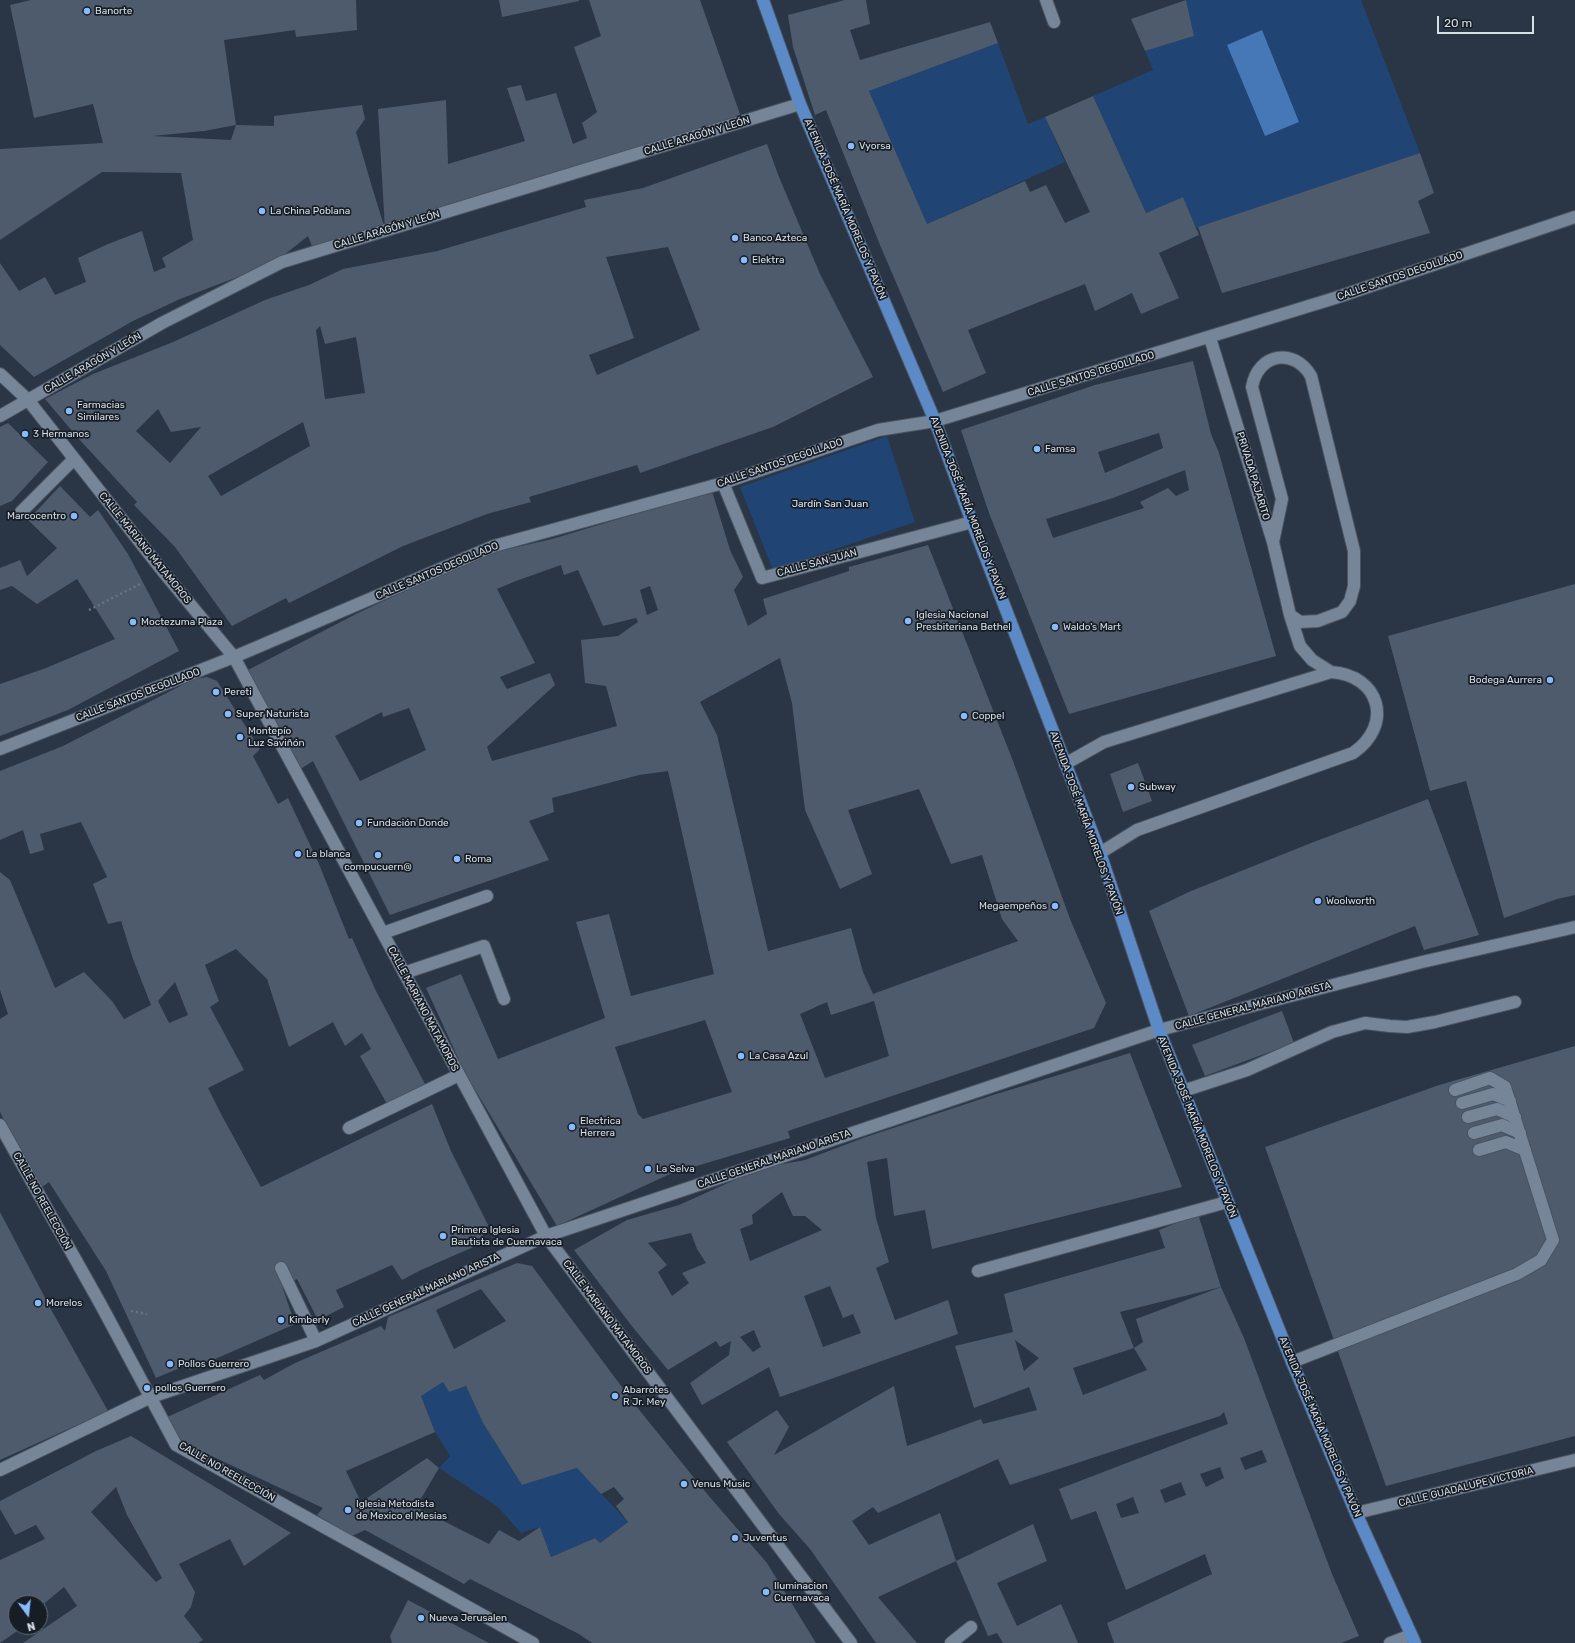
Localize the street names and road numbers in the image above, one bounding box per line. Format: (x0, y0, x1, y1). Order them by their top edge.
street label: CALLE ARAGÓN Y LEÓN (643, 114, 751, 158)
street label: AVENIDA JOSÉ MARÍA MORELOS Y PAVÓN (801, 117, 889, 301)
street label: CALLE ARAGÓN Y LEÓN (333, 208, 441, 252)
street label: CALLE SANTOS DEGOLLADO (1336, 249, 1464, 303)
street label: CALLE ARAGÓN Y LEÓN (42, 330, 144, 396)
street label: CALLE SANTOS DEGOLLADO (1026, 349, 1156, 399)
street label: AVENIDA JOSÉ MARÍA MORELOS Y PAVÓN (927, 415, 1009, 601)
street label: PRIVADA PAJARITO (1234, 430, 1272, 522)
street label: CALLE SANTOS DEGOLLADO (716, 436, 844, 490)
street label: CALLE MARIANO MATAMOROS (96, 490, 194, 606)
street label: CALLE SANTOS DEGOLLADO (374, 540, 500, 602)
street label: CALLE SAN JUAN (776, 547, 858, 579)
street label: CALLE SANTOS DEGOLLADO (74, 666, 202, 724)
street label: AVENIDA JOSÉ MARÍA MORELOS Y PAVÓN (1047, 729, 1125, 917)
street label: CALLE MARIANO MATAMOROS (385, 944, 461, 1074)
street label: CALLE GENERAL MARIANO ARISTA (1174, 979, 1332, 1033)
street label: AVENIDA JOSÉ MARÍA MORELOS Y PAVÓN (1155, 1034, 1239, 1220)
street label: CALLE GENERAL MARIANO ARISTA (696, 1127, 852, 1191)
street label: CALLE NO REELECCIÓN (10, 1150, 74, 1252)
street label: CALLE GENERAL MARIANO ARISTA (351, 1251, 501, 1329)
street label: CALLE MARIANO MATAMOROS (560, 1258, 654, 1376)
street label: AVENIDA JOSÉ MARÍA MORELOS Y PAVÓN (1276, 1335, 1364, 1519)
street label: CALLE NO REELECCIÓN (177, 1439, 277, 1505)
street label: CALLE GUADALUPE VICTORIA (1397, 1464, 1535, 1510)

